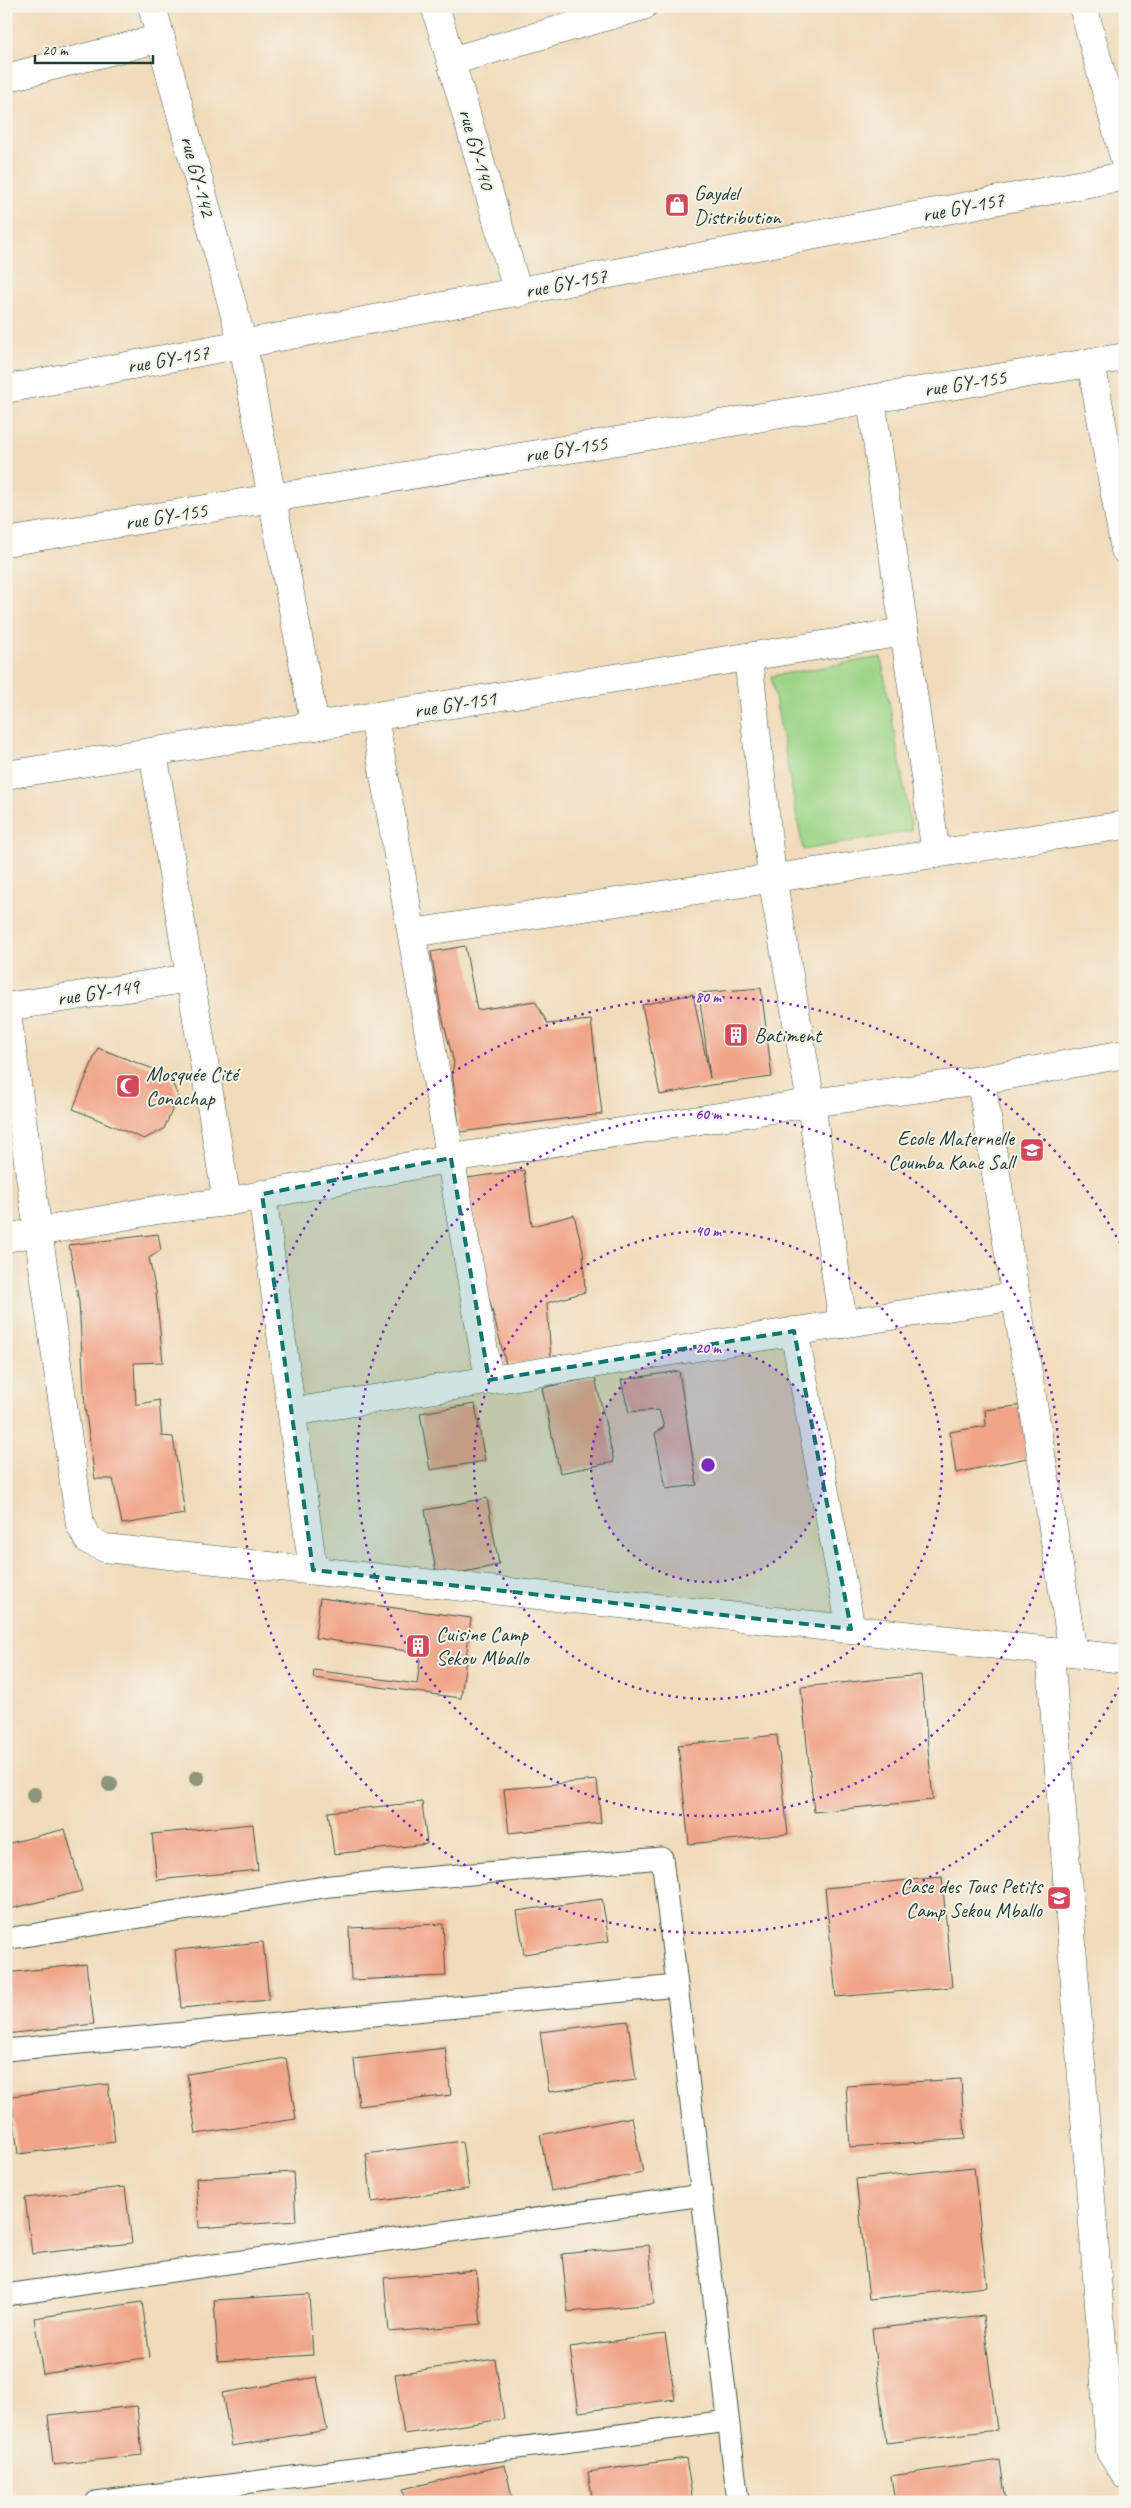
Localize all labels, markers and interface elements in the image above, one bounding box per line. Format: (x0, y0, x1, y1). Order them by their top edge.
scale bar (35, 32, 152, 64)
text: 20 m (42, 41, 69, 60)
street label: rue GY-140 (453, 106, 501, 194)
street label: rue GY-142 (175, 133, 222, 221)
place label: Gaydel Distribution (694, 180, 782, 230)
street label: rue GY-157 (920, 186, 1008, 228)
shop icon: Gaydel Distribution (664, 192, 690, 218)
street label: rue GY-157 (523, 262, 611, 304)
street label: rue GY-157 (125, 339, 213, 379)
street label: rue GY-155 (922, 363, 1010, 402)
street label: rue GY-155 (523, 429, 611, 468)
street label: rue GY-155 (123, 496, 211, 535)
street label: rue GY-151 (412, 684, 500, 723)
street label: rue GY-149 (55, 972, 143, 1011)
text: 80 m (695, 988, 722, 1007)
building icon: Batiment (723, 1022, 749, 1048)
place label: Batiment (754, 1022, 823, 1048)
place label: Mosquée Cité Conachap (146, 1061, 241, 1111)
mosque icon: Mosquée Cité Conachap (115, 1073, 141, 1099)
text: 60 m (695, 1105, 722, 1124)
place label: Ecole Maternelle Coumba Kane Sall (888, 1125, 1017, 1175)
school or university icon: Ecole Maternelle Coumba Kane Sall (1019, 1137, 1045, 1163)
text: 40 m (695, 1222, 722, 1241)
text: 20 m (695, 1339, 722, 1358)
centre of rings (699, 1456, 717, 1474)
place label: Cuisine Camp Sekou Mballo (436, 1621, 531, 1671)
building icon: Cuisine Camp Sekou Mballo (405, 1633, 431, 1659)
place label: Case des Tous Petits Camp Sekou Mballo (900, 1873, 1044, 1923)
school or university icon: Case des Tous Petits Camp Sekou Mballo (1046, 1885, 1072, 1911)

